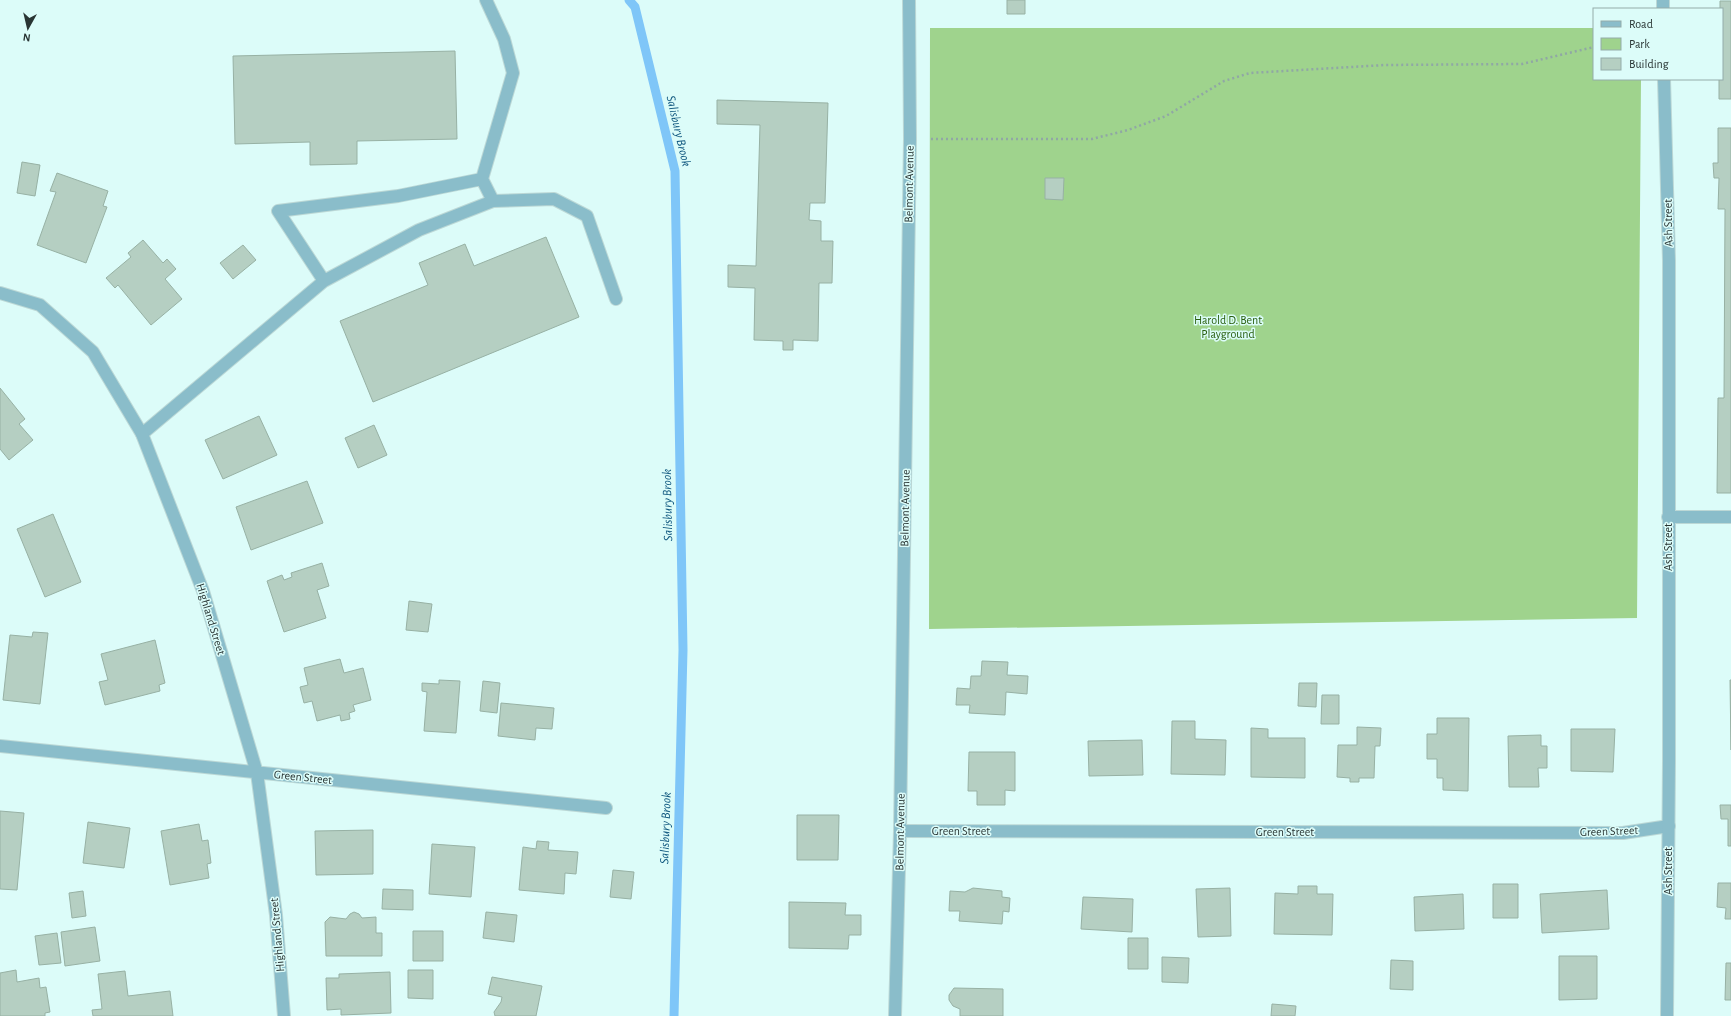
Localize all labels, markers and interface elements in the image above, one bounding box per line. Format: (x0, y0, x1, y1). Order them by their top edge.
north arrow (8, 8, 48, 48)
legend (1593, 8, 1723, 80)
text: Road (1629, 18, 1653, 30)
text: N (22, 31, 31, 43)
text: Park (1629, 38, 1650, 50)
text: Building (1629, 58, 1669, 70)
water label: Salisbury Brook (664, 94, 692, 168)
street label: Belmont Avenue (902, 145, 916, 223)
street label: Ash Street (1662, 199, 1674, 247)
park label: Harold D. Bent Playground (1194, 314, 1262, 341)
water label: Salisbury Brook (661, 469, 675, 541)
street label: Belmont Avenue (898, 469, 912, 547)
street label: Ash Street (1662, 523, 1674, 571)
street label: Highland Street (194, 582, 228, 656)
street label: Green Street (273, 768, 333, 786)
water label: Salisbury Brook (658, 792, 674, 864)
street label: Belmont Avenue (893, 793, 907, 871)
street label: Green Street (1580, 824, 1639, 838)
street label: Green Street (932, 825, 990, 837)
street label: Green Street (1256, 826, 1314, 838)
street label: Ash Street (1662, 847, 1674, 895)
street label: Highland Street (268, 897, 286, 972)

